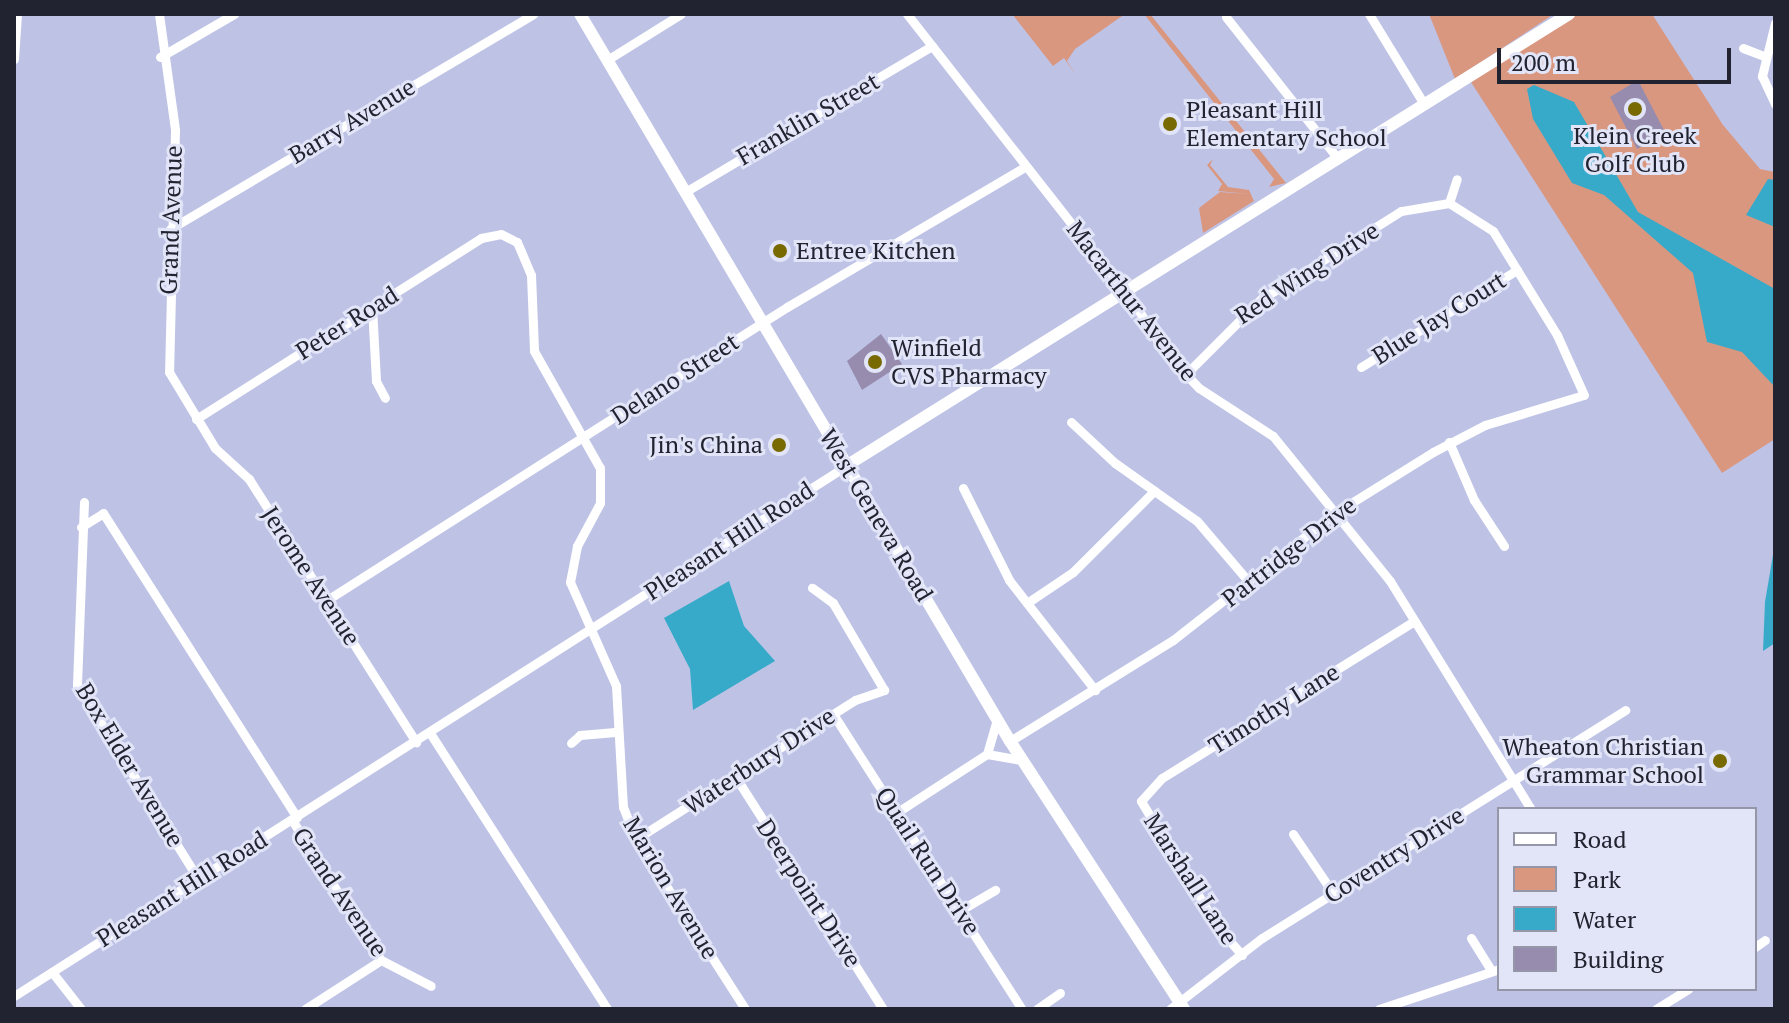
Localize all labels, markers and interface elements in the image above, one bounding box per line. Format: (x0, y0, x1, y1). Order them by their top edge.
scale bar (1501, 32, 1735, 82)
text: 200 m (1511, 46, 1576, 78)
street label: Franklin Street (732, 67, 884, 171)
street label: Barry Avenue (284, 72, 420, 170)
place label: Pleasant Hill Elementary School (1186, 96, 1387, 152)
marker: Klein Creek Golf Club (1626, 100, 1644, 118)
marker: Pleasant Hill Elementary School (1161, 115, 1179, 133)
place label: Klein Creek Golf Club (1573, 122, 1697, 178)
street label: Grand Avenue (154, 145, 188, 295)
street label: Macarthur Avenue (1060, 215, 1204, 387)
street label: Red Wing Drive (1230, 216, 1384, 330)
place label: Entree Kitchen (796, 237, 956, 265)
marker: Entree Kitchen (771, 242, 789, 260)
street label: Blue Jay Court (1367, 266, 1511, 370)
street label: Peter Road (291, 280, 403, 366)
street label: Delano Street (606, 327, 744, 431)
place label: Winfield CVS Pharmacy (891, 334, 1047, 390)
marker: Winfield CVS Pharmacy (866, 353, 884, 371)
street label: West Geneva Road (813, 423, 939, 607)
place label: Jin's China (649, 431, 763, 459)
marker: Jin's China (770, 436, 788, 454)
street label: Pleasant Hill Road (639, 476, 819, 606)
street label: Partridge Drive (1216, 491, 1362, 613)
street label: Jerome Avenue (255, 501, 367, 651)
street label: Timothy Lane (1203, 657, 1345, 761)
street label: Box Elder Avenue (70, 678, 190, 852)
street label: Waterbury Drive (678, 701, 840, 821)
place label: Wheaton Christian Grammar School (1502, 733, 1704, 789)
marker: Wheaton Christian Grammar School (1711, 752, 1729, 770)
street label: Quail Run Drive (870, 782, 986, 940)
street label: Coventry Drive (1319, 801, 1469, 909)
legend (1497, 807, 1757, 991)
street label: Marshall Lane (1138, 808, 1244, 950)
street label: Marion Avenue (617, 811, 725, 965)
street label: Deerpoint Drive (750, 814, 868, 972)
street label: Grand Avenue (286, 822, 394, 962)
text: Road (1573, 823, 1627, 855)
street label: Pleasant Hill Road (91, 825, 273, 953)
text: Park (1573, 863, 1621, 895)
text: Water (1573, 903, 1636, 935)
text: Building (1573, 943, 1663, 975)

